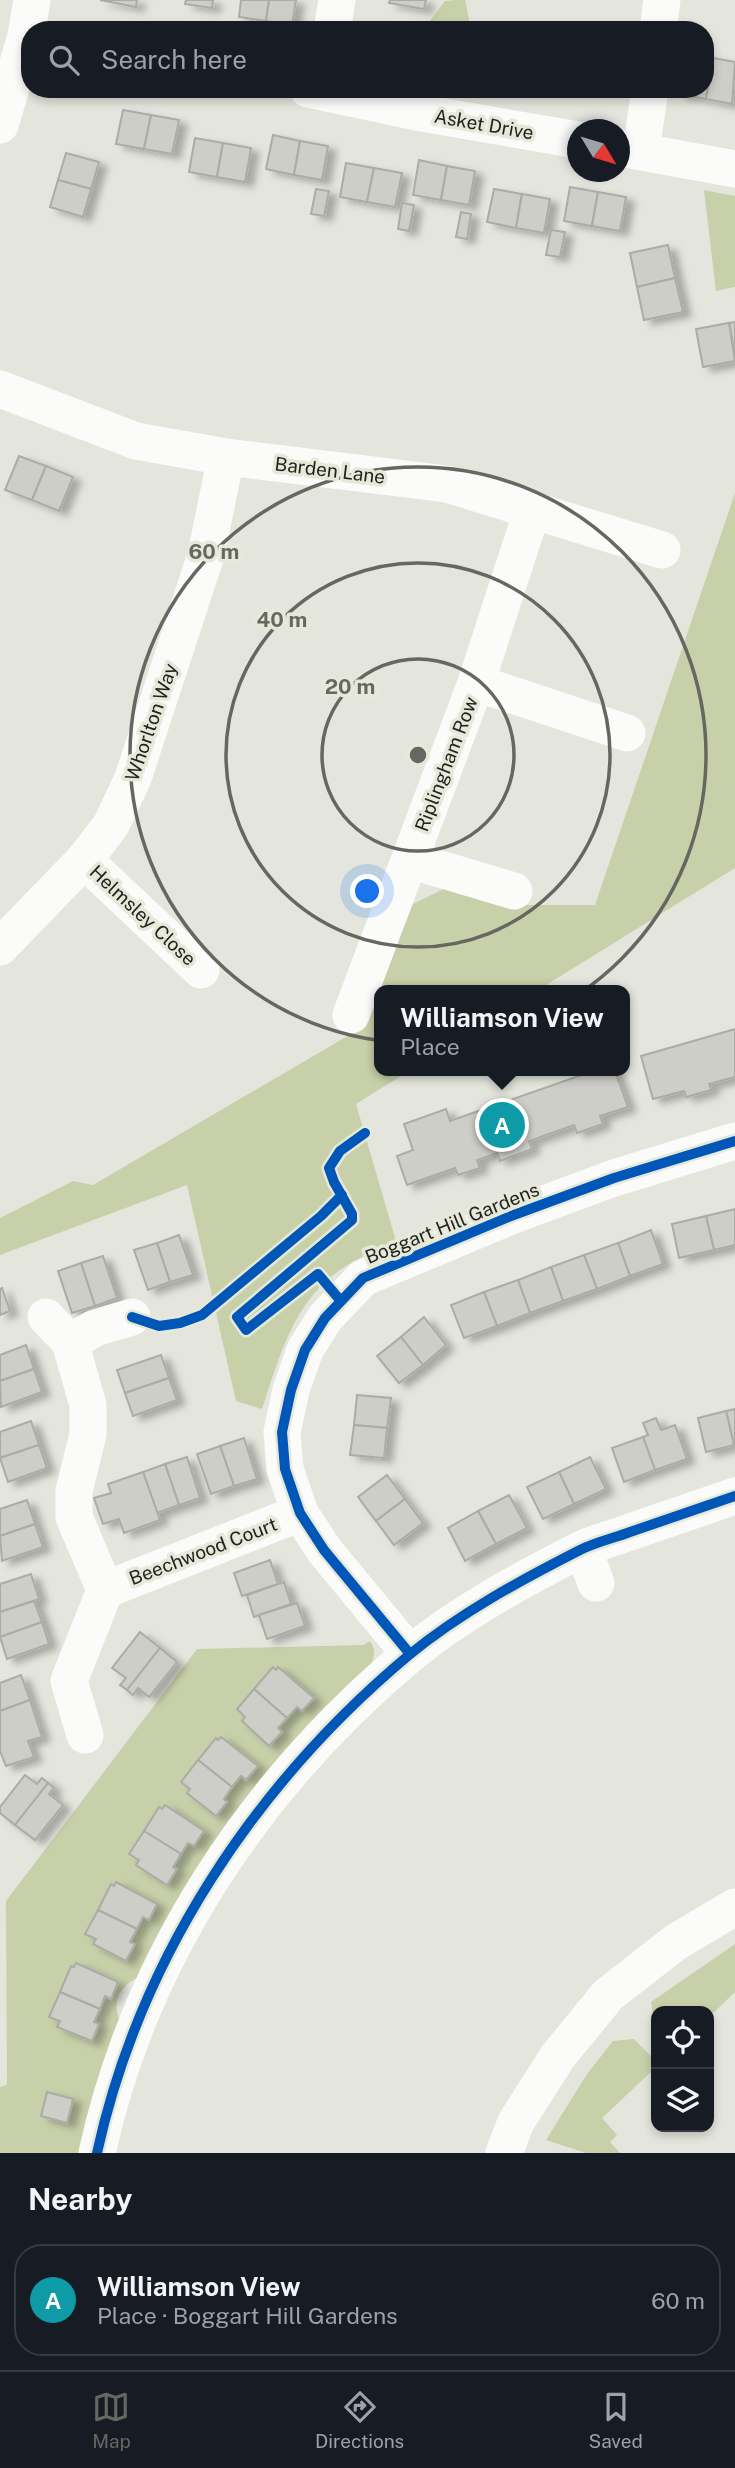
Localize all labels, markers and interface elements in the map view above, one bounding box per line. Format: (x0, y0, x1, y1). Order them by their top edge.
search box (21, 21, 714, 98)
icon: search (45, 41, 83, 79)
text: Search here (101, 44, 247, 75)
street label: Asket Drive (432, 104, 536, 144)
north arrow (567, 119, 630, 182)
street label: Barden Lane (274, 452, 386, 488)
text: 60 m (189, 539, 239, 564)
text: 40 m (257, 607, 307, 632)
street label: Whorlton Way (121, 660, 181, 784)
text: 20 m (325, 674, 375, 699)
street label: Riplingham Row (410, 693, 482, 835)
centre of rings (406, 743, 430, 767)
street label: Helmsley Close (85, 860, 201, 970)
your location (350, 874, 384, 908)
popup (374, 985, 630, 1076)
text: Williamson View (400, 1002, 604, 1033)
text: Place (400, 1033, 460, 1060)
pin: A (479, 1099, 525, 1151)
street label: Boggart Hill Gardens (362, 1178, 542, 1268)
street label: Beechwood Court (126, 1513, 280, 1589)
map controls (651, 2006, 714, 2132)
button: locate (651, 2006, 714, 2069)
button: layers (651, 2069, 714, 2132)
text: Nearby (28, 2181, 132, 2217)
text: Williamson View (97, 2271, 301, 2302)
text: A (45, 2287, 61, 2314)
text: 60 m (651, 2287, 705, 2314)
text: Place · Boggart Hill Gardens (97, 2302, 398, 2329)
tab: Map (92, 2388, 131, 2452)
tab: Directions (315, 2388, 404, 2452)
tab: Saved (589, 2388, 643, 2452)

